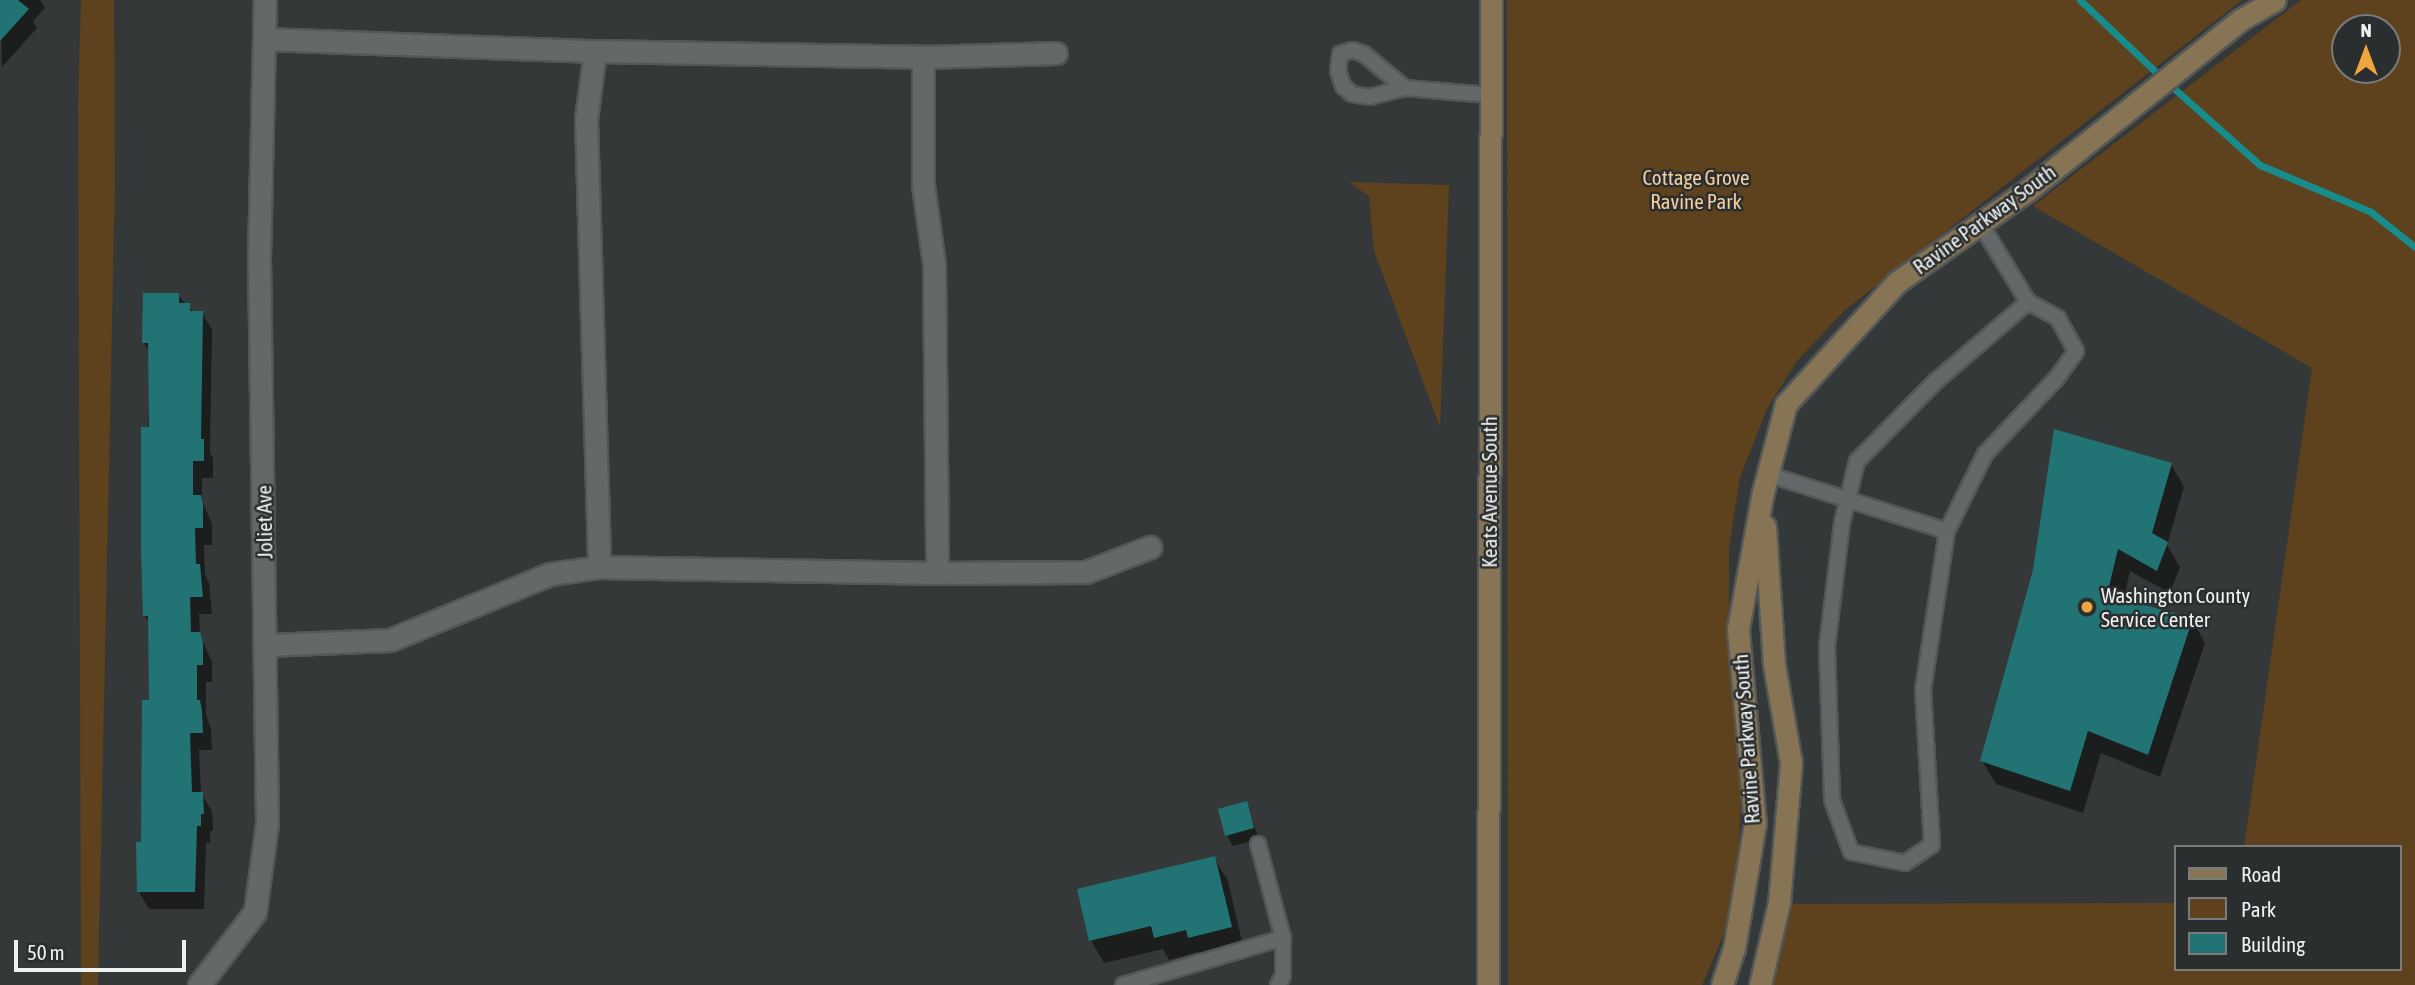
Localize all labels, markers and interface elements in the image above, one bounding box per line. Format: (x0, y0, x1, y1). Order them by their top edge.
north arrow (2331, 14, 2401, 84)
text: N (2360, 19, 2372, 41)
street label: Ravine Parkway South (1908, 159, 2060, 279)
park label: Cottage Grove Ravine Park (1642, 164, 1750, 214)
street label: Keats Avenue South (1476, 416, 1502, 568)
street label: Joliet Ave (251, 485, 277, 559)
place label: Washington County Service Center (2101, 582, 2250, 632)
marker: Washington County Service Center (2079, 599, 2095, 615)
street label: Ravine Parkway South (1727, 653, 1765, 825)
legend (2174, 845, 2401, 971)
text: Road (2241, 862, 2281, 886)
text: Park (2241, 897, 2276, 921)
scale bar (18, 926, 189, 970)
text: Building (2241, 932, 2305, 956)
text: 50 m (27, 940, 65, 964)

